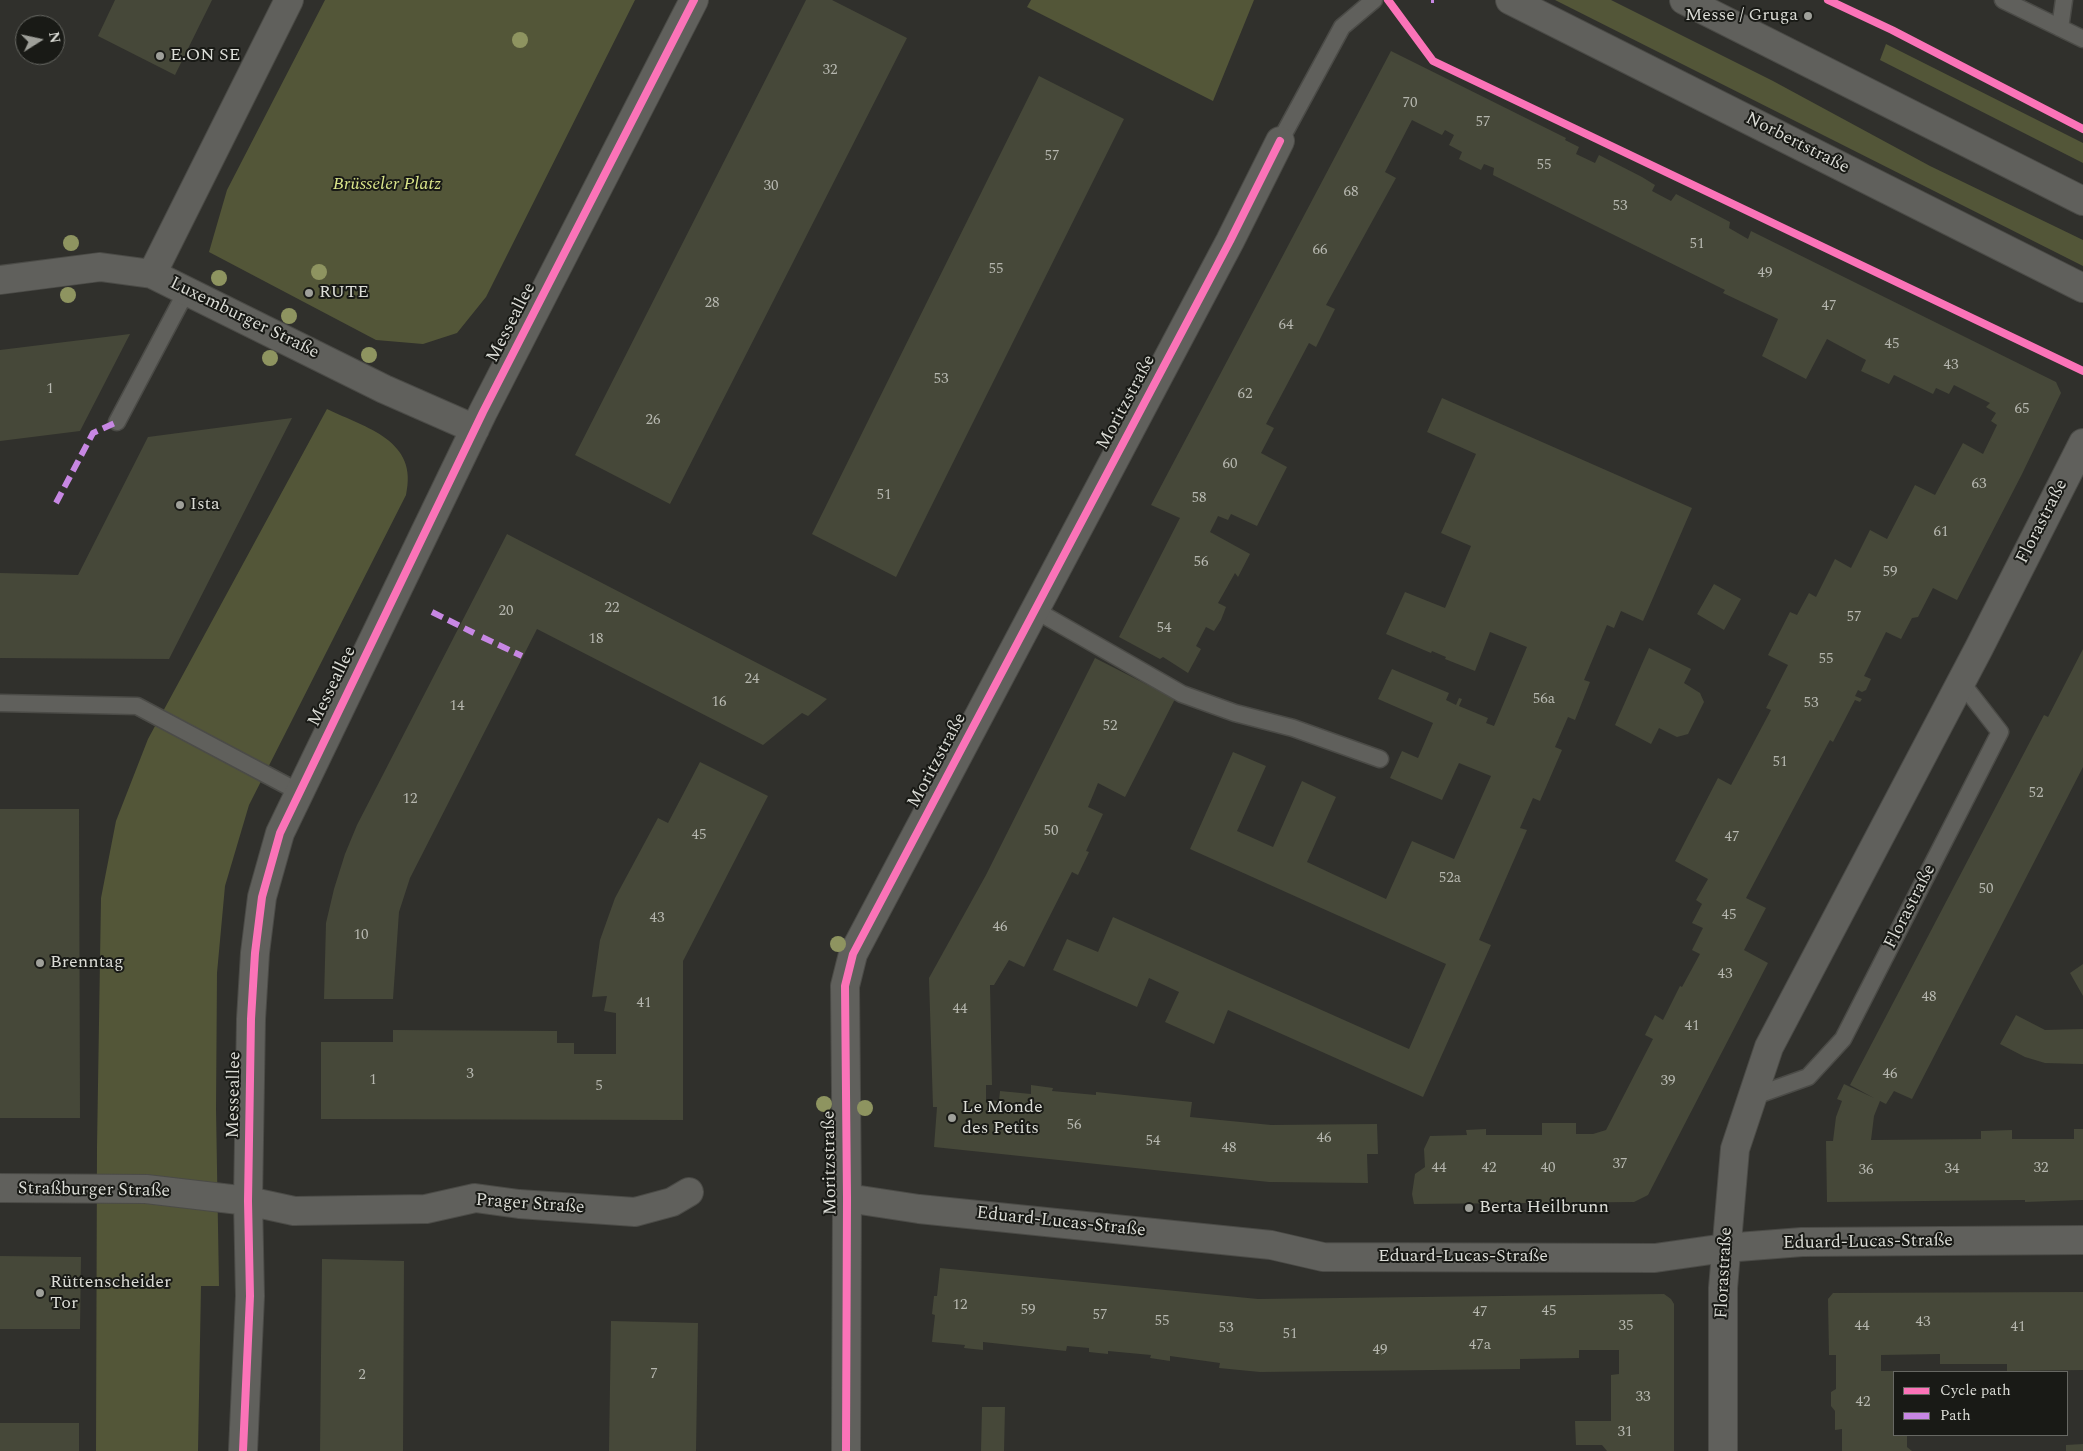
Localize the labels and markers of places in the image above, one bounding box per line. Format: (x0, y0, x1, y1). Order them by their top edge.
place label: Messe / Gruga (1685, 5, 1798, 27)
marker: Messe / Gruga (1802, 10, 1814, 22)
place label: E.ON SE (170, 45, 240, 67)
marker: E.ON SE (154, 50, 166, 62)
place label: RUTE (319, 282, 369, 304)
marker: RUTE (303, 287, 315, 299)
place label: Ista (190, 494, 220, 516)
marker: Ista (174, 499, 186, 511)
place label: Brenntag (50, 952, 124, 974)
marker: Brenntag (34, 957, 46, 969)
place label: Le Monde des Petits (962, 1097, 1043, 1140)
marker: Le Monde des Petits (946, 1112, 958, 1124)
place label: Berta Heilbrunn (1479, 1197, 1609, 1219)
marker: Berta Heilbrunn (1463, 1202, 1475, 1214)
place label: Rüttenscheider Tor (50, 1272, 171, 1315)
marker: Rüttenscheider Tor (34, 1287, 46, 1299)

